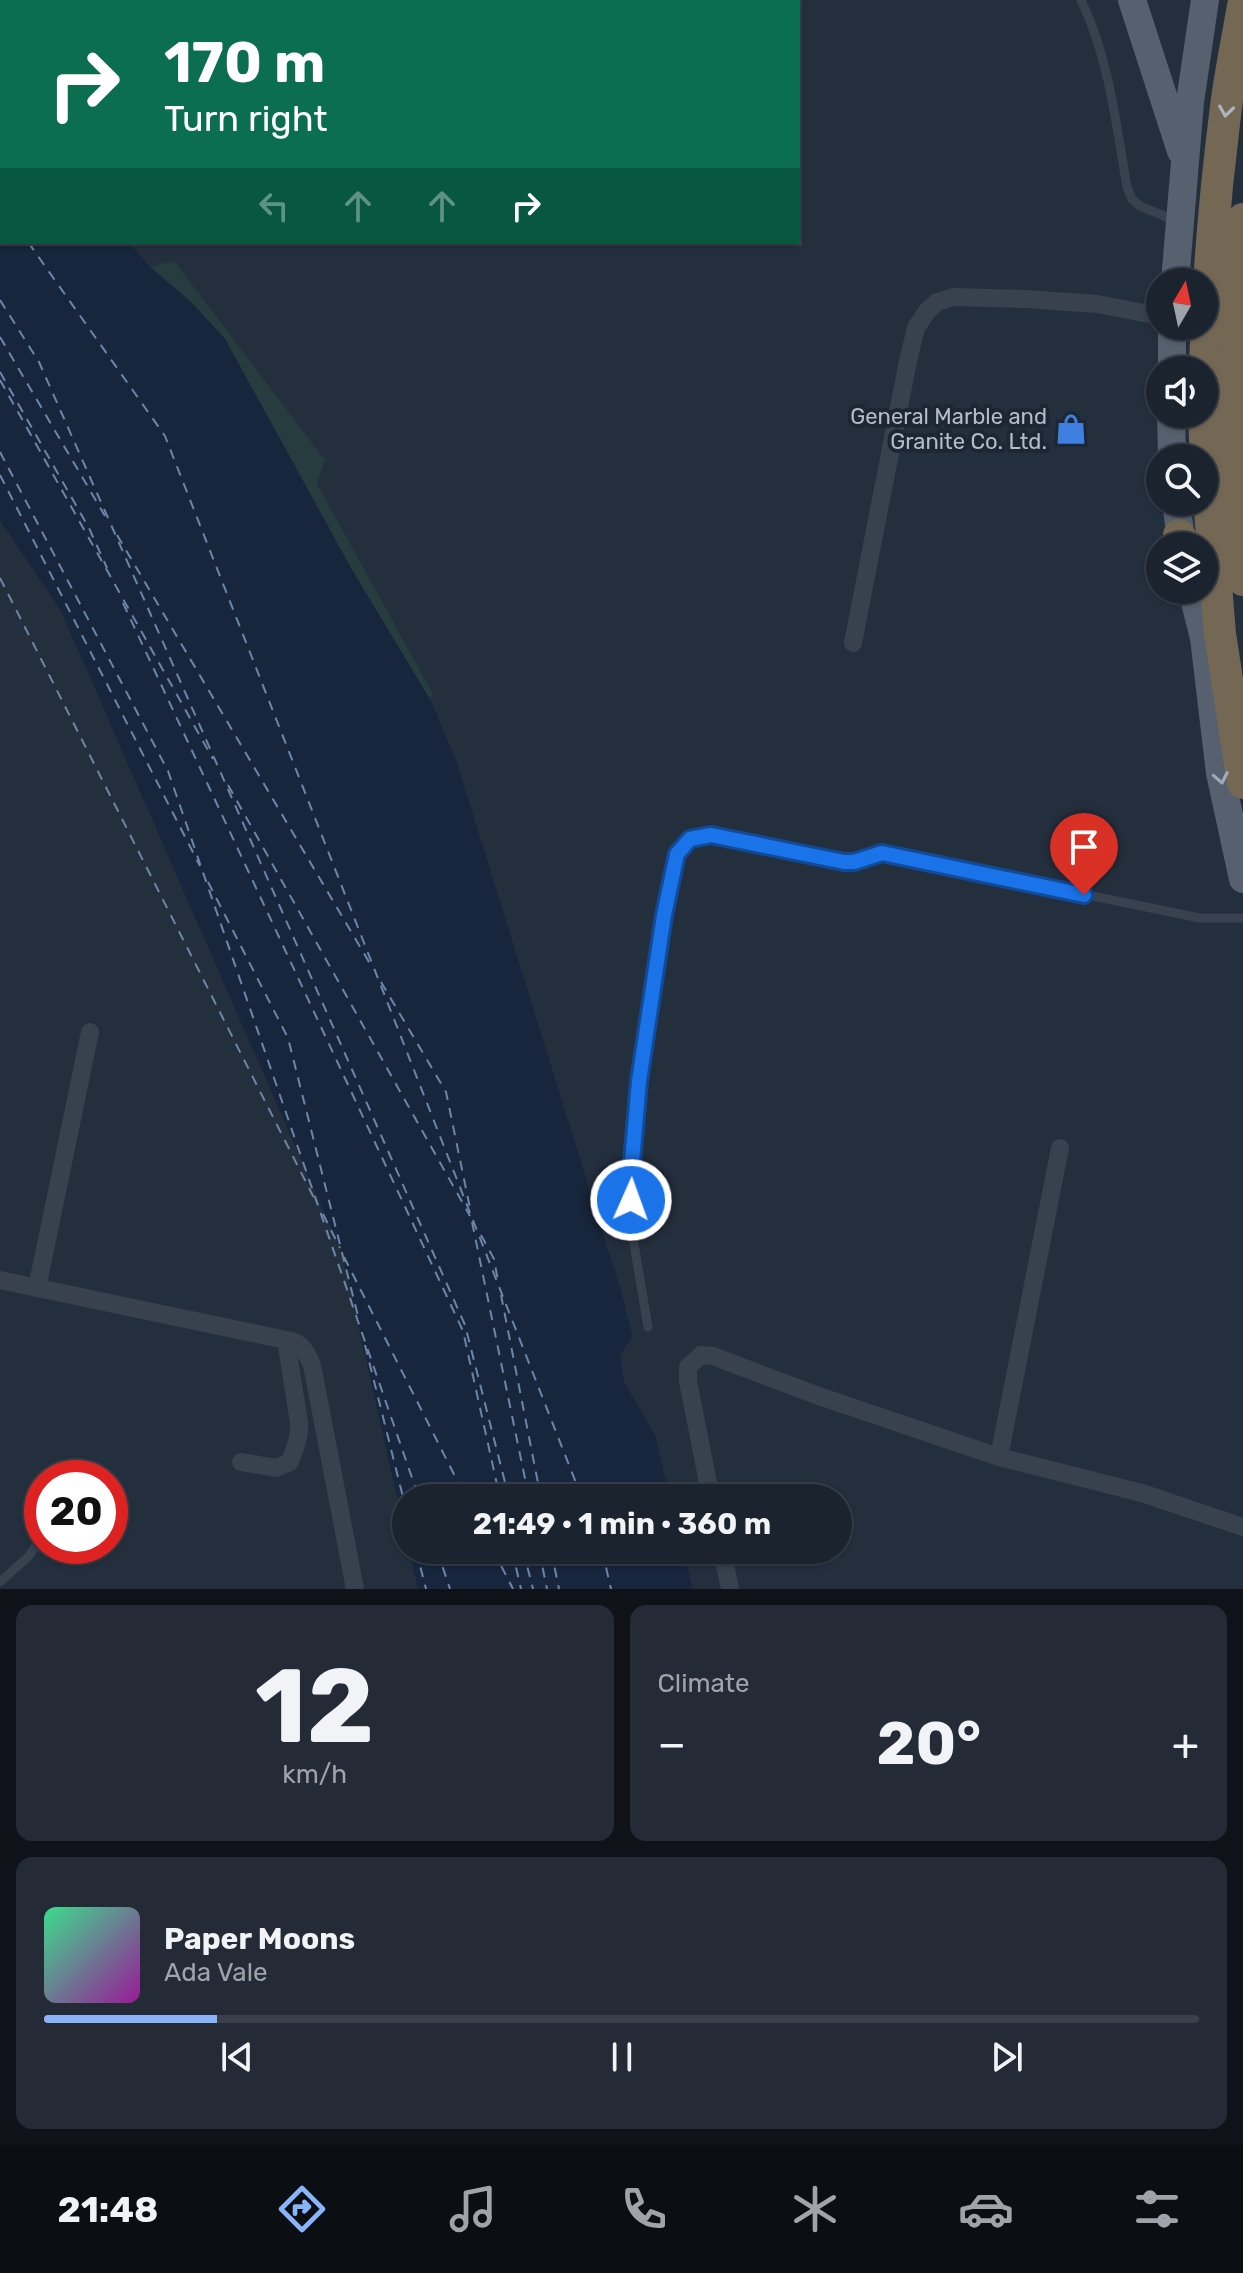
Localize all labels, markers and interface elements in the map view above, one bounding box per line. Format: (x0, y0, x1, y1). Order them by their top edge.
text: 170 m (164, 30, 325, 96)
icon: right (32, 32, 136, 136)
text: Turn right (164, 97, 328, 140)
one-way arrow (1218, 104, 1235, 118)
icon: left (252, 184, 296, 228)
icon: ahead (336, 184, 380, 228)
icon: ahead (420, 184, 464, 228)
icon: right (504, 184, 548, 228)
north arrow (1146, 268, 1218, 340)
map controls (1146, 268, 1218, 604)
button: sound (1146, 356, 1218, 428)
place label: General Marble and Granite Co. Ltd. (850, 403, 1047, 455)
shop icon: General Marble and Granite Co. Ltd. (1054, 412, 1088, 446)
button: search (1146, 444, 1218, 516)
button: layers (1146, 532, 1218, 604)
one-way arrow (1212, 771, 1229, 784)
pin (1050, 813, 1118, 895)
icon: arrive (1062, 825, 1106, 869)
position arrow (589, 1158, 673, 1242)
speed limit sign: 20 (24, 1460, 128, 1564)
text: 21:49 · 1 min · 360 m (473, 1506, 771, 1542)
text: 12 (255, 1645, 374, 1768)
text: Climate (658, 1668, 750, 1699)
text: 20° (877, 1708, 981, 1779)
text: − (658, 1718, 686, 1770)
text: + (1172, 1718, 1199, 1770)
text: km/h (282, 1759, 347, 1790)
text: Paper Moons (164, 1921, 355, 1957)
text: Ada Vale (164, 1957, 268, 1988)
icon: previous (215, 2035, 259, 2079)
icon: pause (600, 2035, 644, 2079)
icon: next (985, 2035, 1029, 2079)
icon: directions (274, 2181, 330, 2237)
icon: music (445, 2181, 501, 2237)
icon: phone (616, 2181, 672, 2237)
icon: climate (787, 2181, 843, 2237)
icon: car (958, 2181, 1014, 2237)
icon: filters (1129, 2181, 1185, 2237)
text: 21:48 (58, 2188, 158, 2231)

